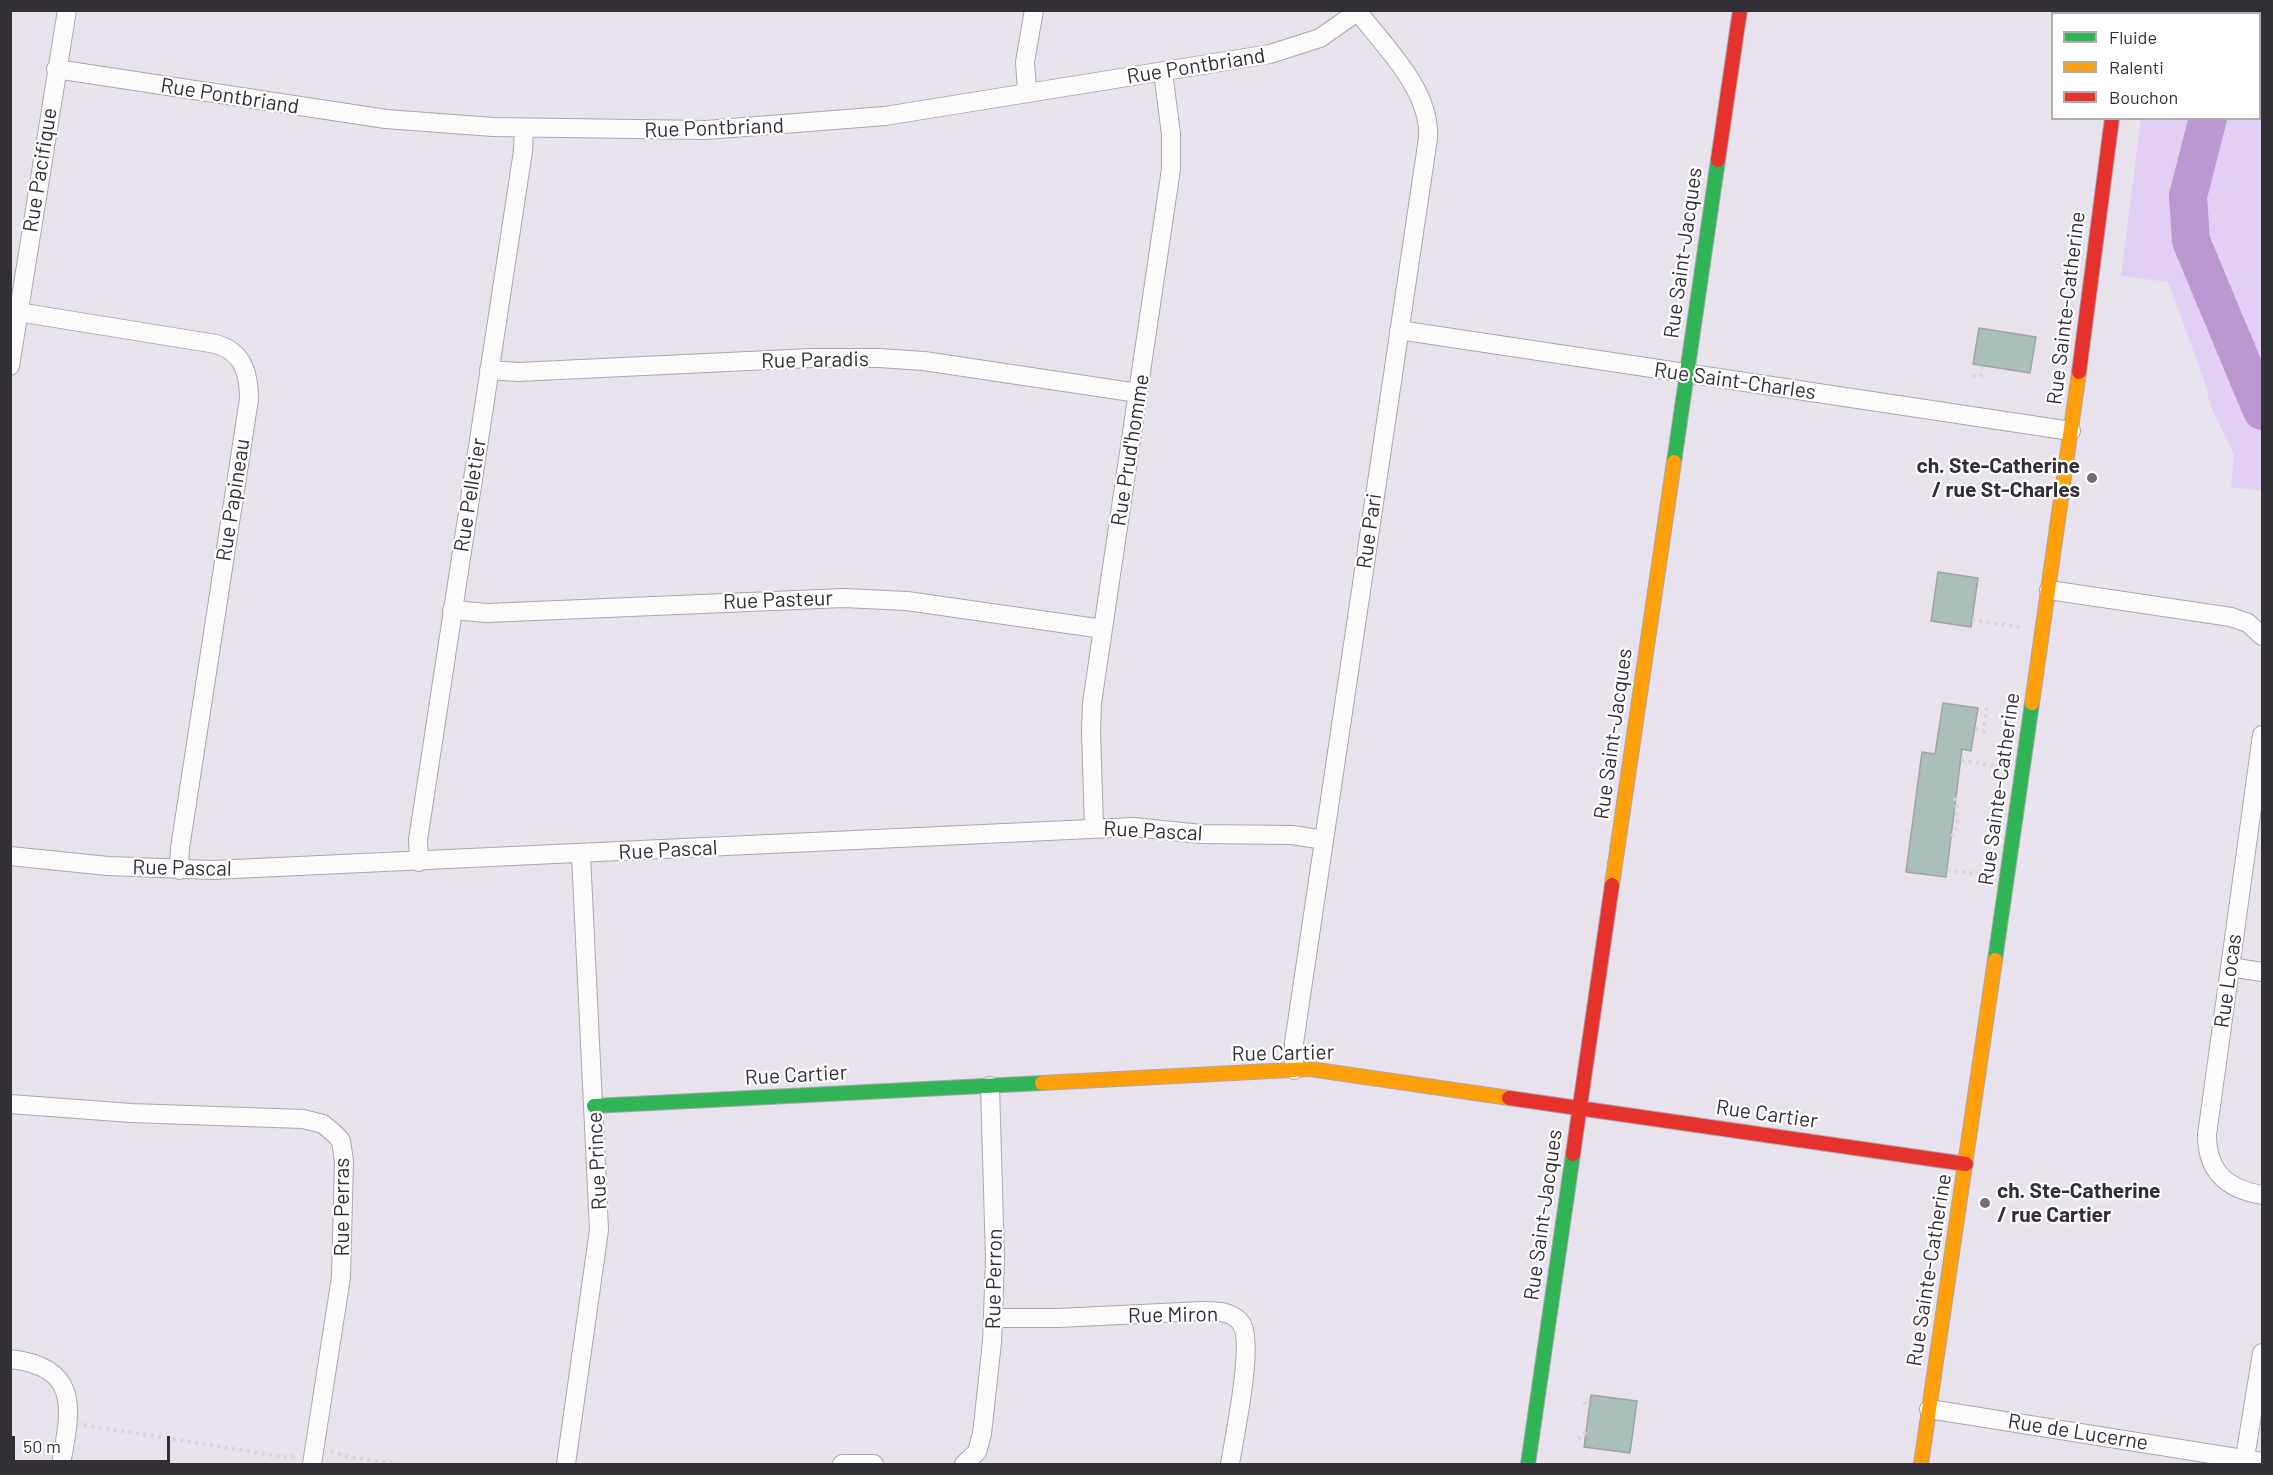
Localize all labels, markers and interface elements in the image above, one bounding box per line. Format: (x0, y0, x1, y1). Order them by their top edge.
legend (2051, 12, 2261, 120)
text: Fluide (2109, 26, 2157, 48)
street label: Rue Pontbriand (1125, 43, 1267, 89)
text: Ralenti (2109, 56, 2164, 78)
street label: Rue Pontbriand (159, 73, 301, 119)
text: Bouchon (2109, 86, 2178, 108)
street label: Rue Pacifique (18, 106, 62, 234)
street label: Rue Pontbriand (644, 113, 784, 143)
street label: Rue Saint-Jacques (1659, 166, 1707, 340)
street label: Rue Sainte-Catherine (2042, 210, 2090, 406)
street label: Rue Paradis (761, 346, 869, 374)
street label: Rue Saint-Charles (1652, 357, 1818, 405)
street label: Rue Prud'homme (1106, 372, 1154, 528)
street label: Rue Pelletier (449, 436, 491, 554)
street label: Rue Papineau (211, 437, 255, 563)
place label: ch. Ste-Catherine / rue St-Charles (1916, 453, 2080, 503)
marker: ch. Ste-Catherine / rue St-Charles (2085, 471, 2099, 485)
street label: Rue Pari (1351, 492, 1387, 570)
street label: Rue Pasteur (723, 585, 833, 615)
street label: Rue Saint-Jacques (1589, 647, 1637, 821)
street label: Rue Sainte-Catherine (1973, 691, 2025, 887)
street label: Rue Pascal (1103, 816, 1203, 846)
street label: Rue Pascal (618, 835, 718, 865)
street label: Rue Pascal (132, 855, 232, 881)
street label: Rue Locas (2209, 932, 2247, 1030)
street label: Rue Cartier (1231, 1040, 1335, 1066)
street label: Rue Cartier (744, 1060, 848, 1090)
street label: Rue Cartier (1714, 1094, 1820, 1134)
street label: Rue Prince (582, 1111, 612, 1211)
street label: Rue Saint-Jacques (1519, 1128, 1567, 1302)
street label: Rue Perras (329, 1158, 355, 1256)
street label: Rue Sainte-Catherine (1901, 1172, 1957, 1368)
place label: ch. Ste-Catherine / rue Cartier (1997, 1178, 2161, 1228)
marker: ch. Ste-Catherine / rue Cartier (1978, 1196, 1992, 1210)
street label: Rue Perron (981, 1228, 1007, 1330)
street label: Rue Miron (1128, 1302, 1218, 1328)
street label: Rue de Lucerne (2006, 1408, 2150, 1456)
scale bar (15, 1424, 172, 1462)
text: 50 m (23, 1435, 61, 1457)

